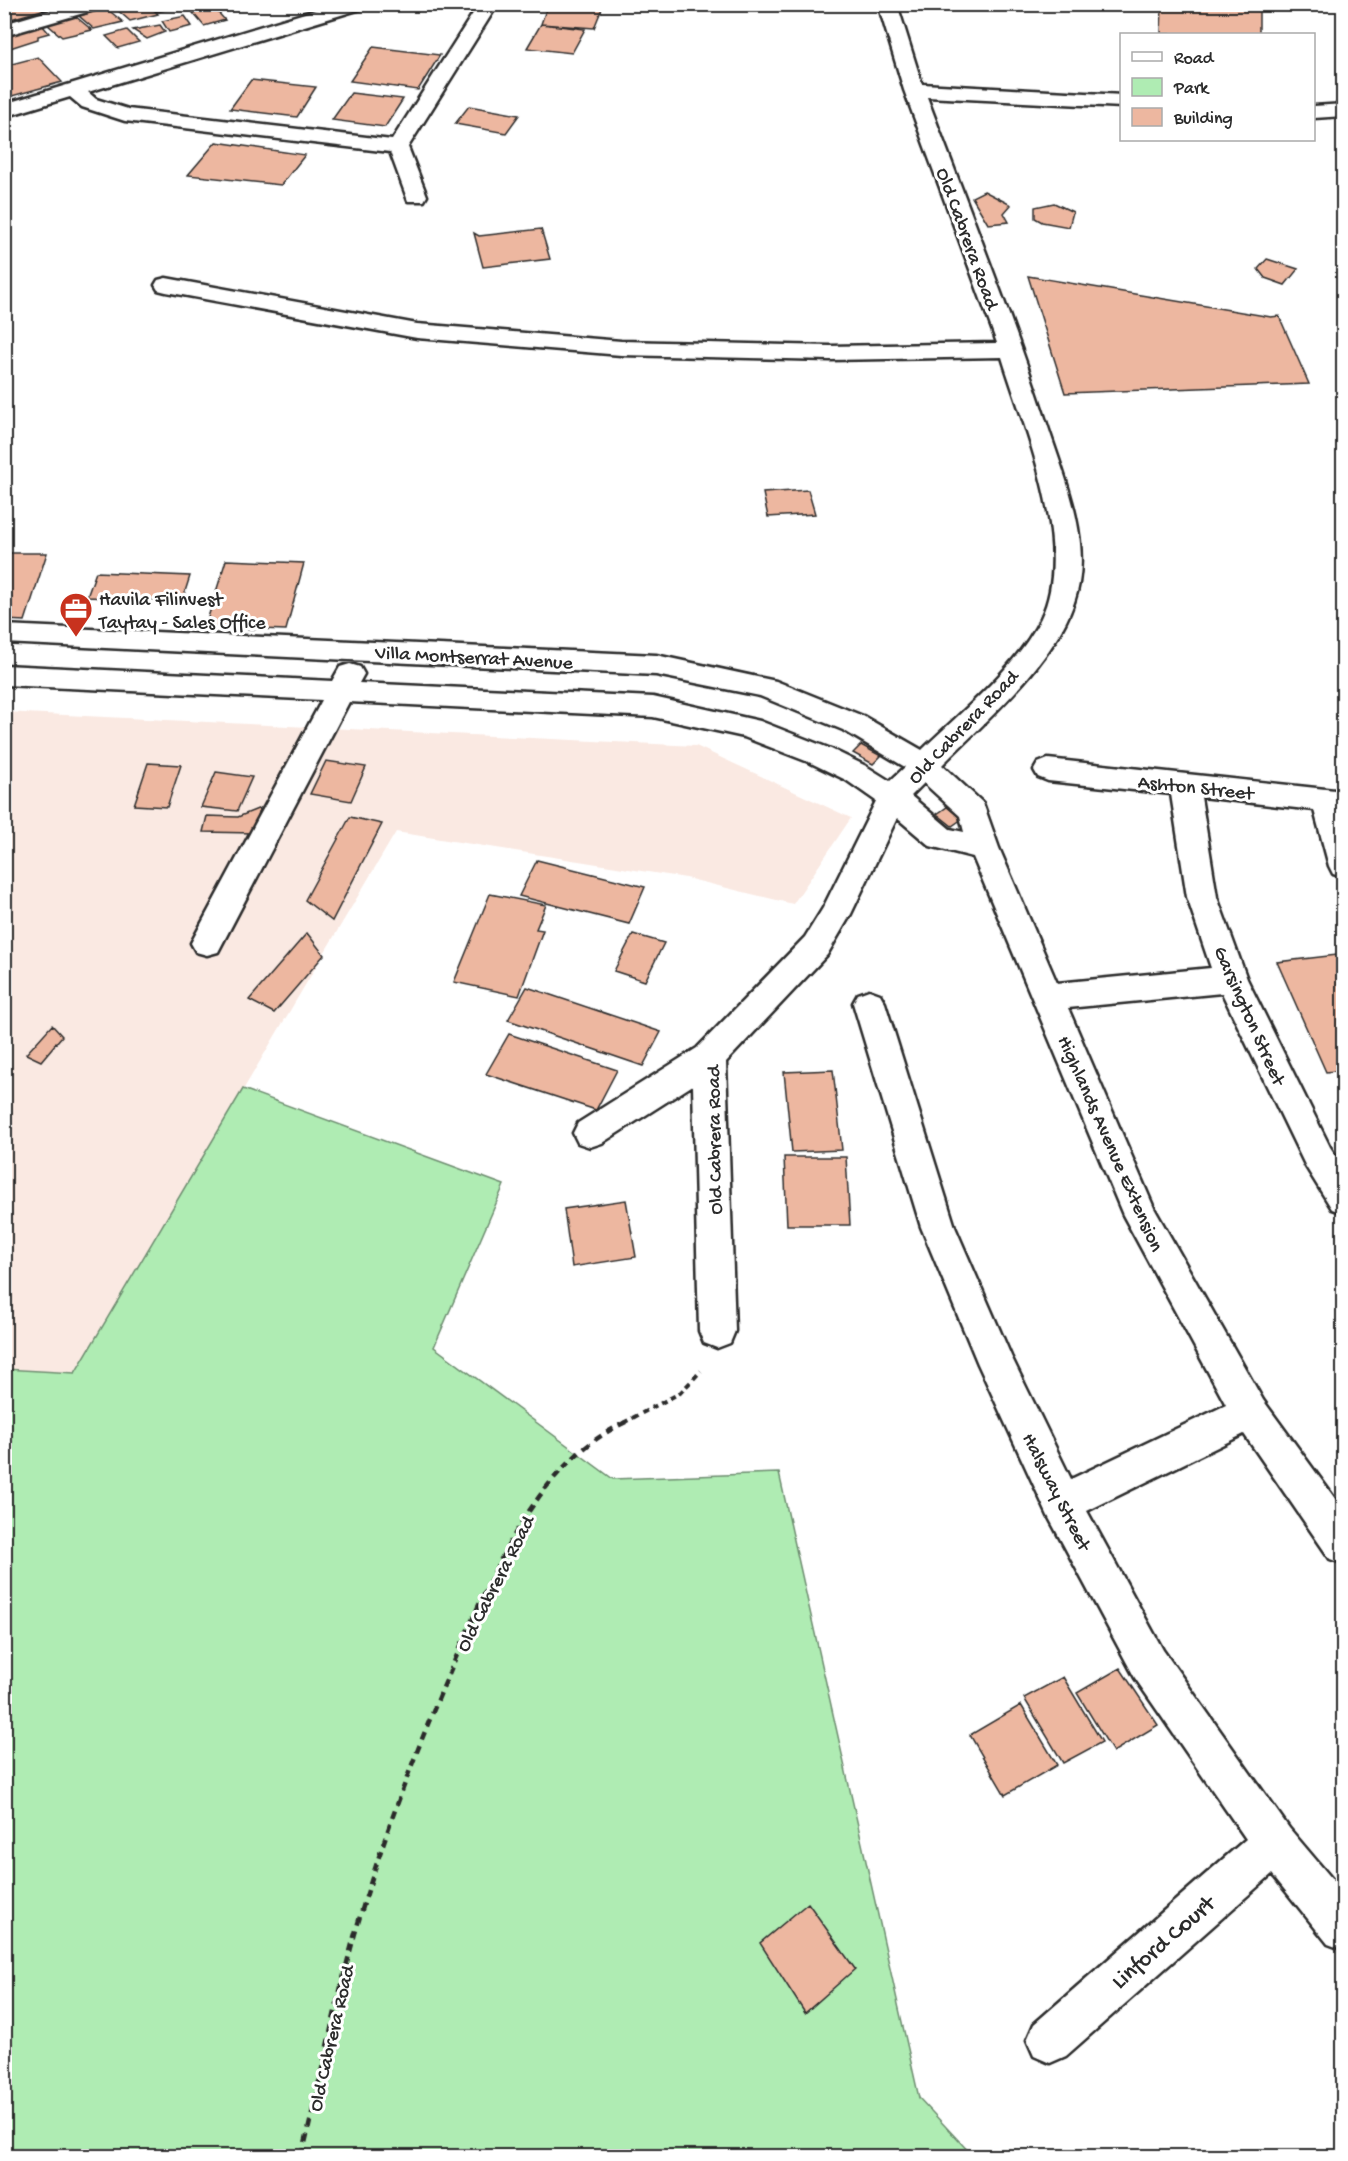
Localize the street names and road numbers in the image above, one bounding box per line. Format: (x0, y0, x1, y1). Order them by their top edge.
street label: Old Cabrera Road (929, 165, 1003, 315)
street label: Villa Montserrat Avenue (373, 643, 574, 676)
street label: Old Cabrera Road (904, 665, 1026, 790)
street label: Ashton Street (1137, 772, 1256, 807)
street label: Garsington Street (1207, 943, 1289, 1091)
street label: Highlands Avenue Extension (1051, 1033, 1167, 1256)
street label: Old Cabrera Road (704, 1063, 729, 1215)
street label: Halsway Street (1015, 1430, 1095, 1557)
street label: Old Cabrera Road (453, 1511, 542, 1656)
street label: Linford Court (1106, 1889, 1224, 1997)
street label: Old Cabrera Road (305, 1961, 362, 2114)

